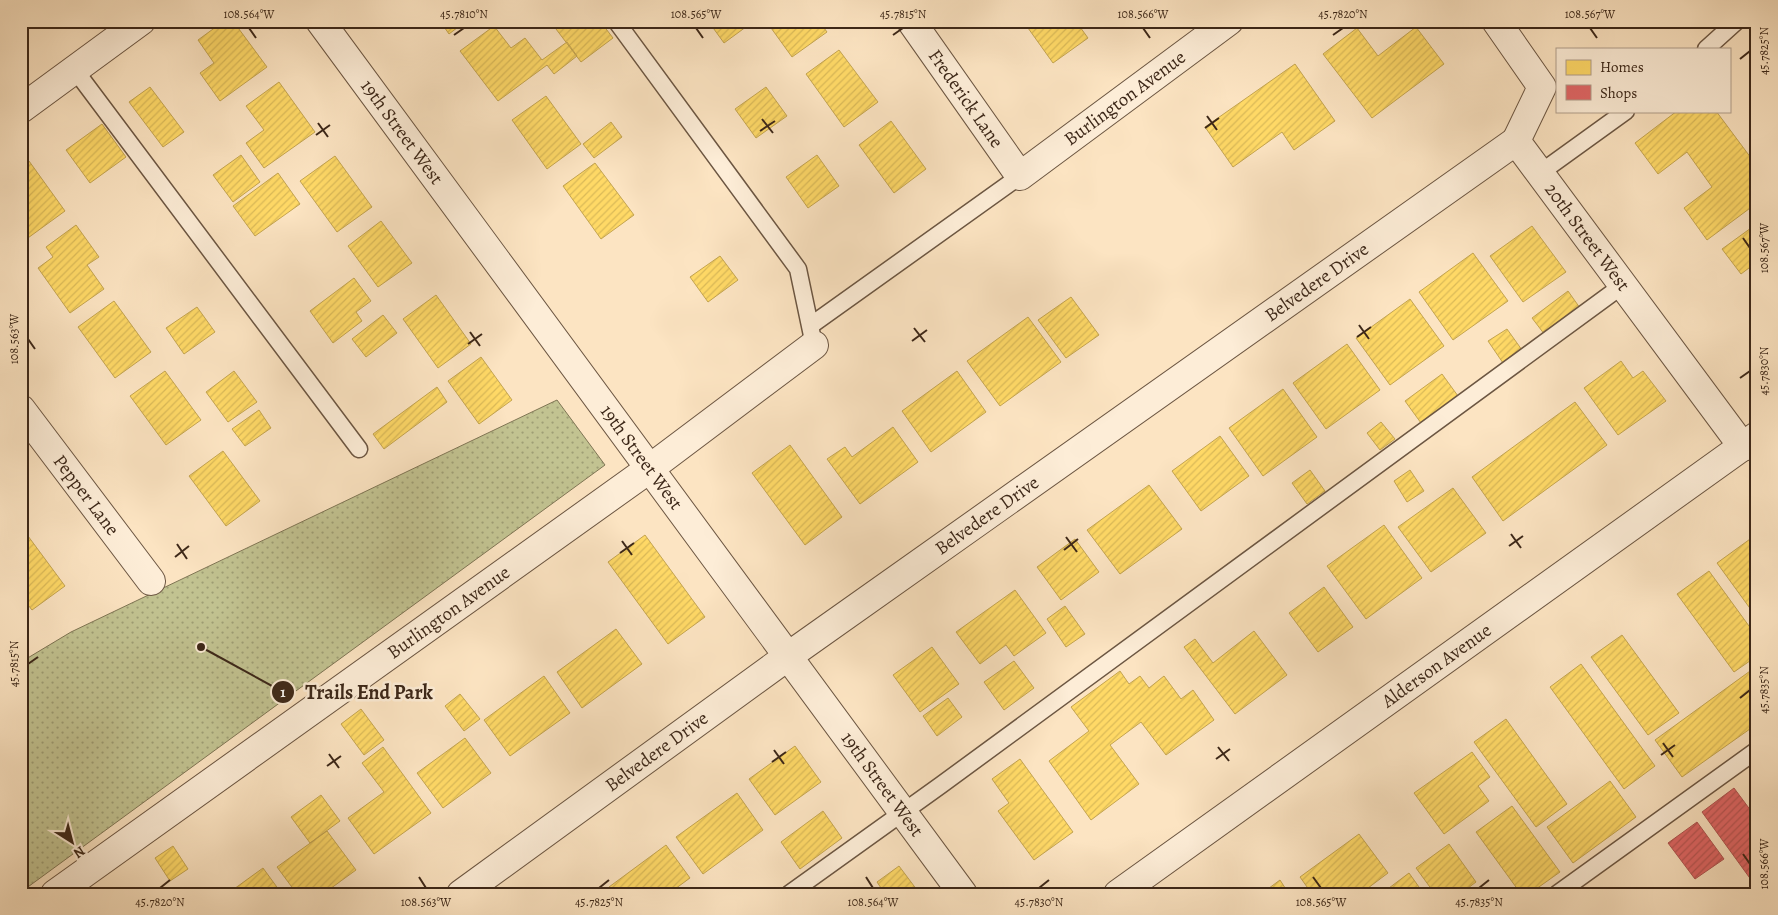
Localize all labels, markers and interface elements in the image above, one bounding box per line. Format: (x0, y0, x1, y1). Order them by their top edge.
text: 108.564°W (224, 6, 275, 22)
text: 45.7810°N (440, 6, 488, 22)
text: 108.565°W (671, 6, 722, 22)
text: 45.7815°N (880, 6, 927, 22)
text: 108.566°W (1117, 6, 1169, 22)
text: 45.7820°N (1318, 6, 1368, 22)
text: 108.567°W (1565, 6, 1616, 22)
text: 45.7825°N (1756, 27, 1772, 75)
street label: Frederick Lane (922, 44, 1009, 153)
street label: Burlington Avenue (1059, 45, 1191, 152)
legend (1556, 48, 1730, 112)
text: Homes (1600, 57, 1644, 77)
street label: 19th Street West (354, 74, 449, 190)
text: Shops (1600, 83, 1637, 103)
street label: 20th Street West (1539, 178, 1636, 296)
text: 108.567°W (1756, 222, 1772, 273)
street label: Belvedere Drive (1259, 236, 1374, 328)
text: 108.563°W (6, 313, 22, 364)
text: 45.7830°N (1756, 346, 1772, 395)
street label: 19th Street West (594, 400, 689, 515)
street label: Pepper Lane (47, 449, 125, 541)
street label: Belvedere Drive (930, 470, 1044, 561)
street label: Burlington Avenue (382, 559, 515, 665)
street label: Alderson Avenue (1376, 617, 1497, 714)
text: 45.7815°N (6, 640, 22, 687)
text: 45.7835°N (1756, 666, 1772, 714)
callout: Trails End Park (271, 675, 443, 710)
text: Trails End Park (305, 679, 433, 706)
text: 1 (280, 682, 286, 702)
street label: Belvedere Drive (600, 705, 714, 798)
street label: 19th Street West (835, 726, 930, 842)
north arrow (48, 818, 98, 868)
text: 108.566°W (1756, 838, 1772, 890)
text: N (70, 841, 89, 863)
text: 45.7820°N (135, 894, 185, 910)
text: 108.563°W (401, 894, 452, 910)
text: 45.7825°N (575, 894, 623, 910)
text: 108.564°W (848, 894, 899, 910)
text: 45.7830°N (1015, 894, 1064, 910)
text: 108.565°W (1296, 894, 1347, 910)
text: 45.7835°N (1455, 894, 1503, 910)

